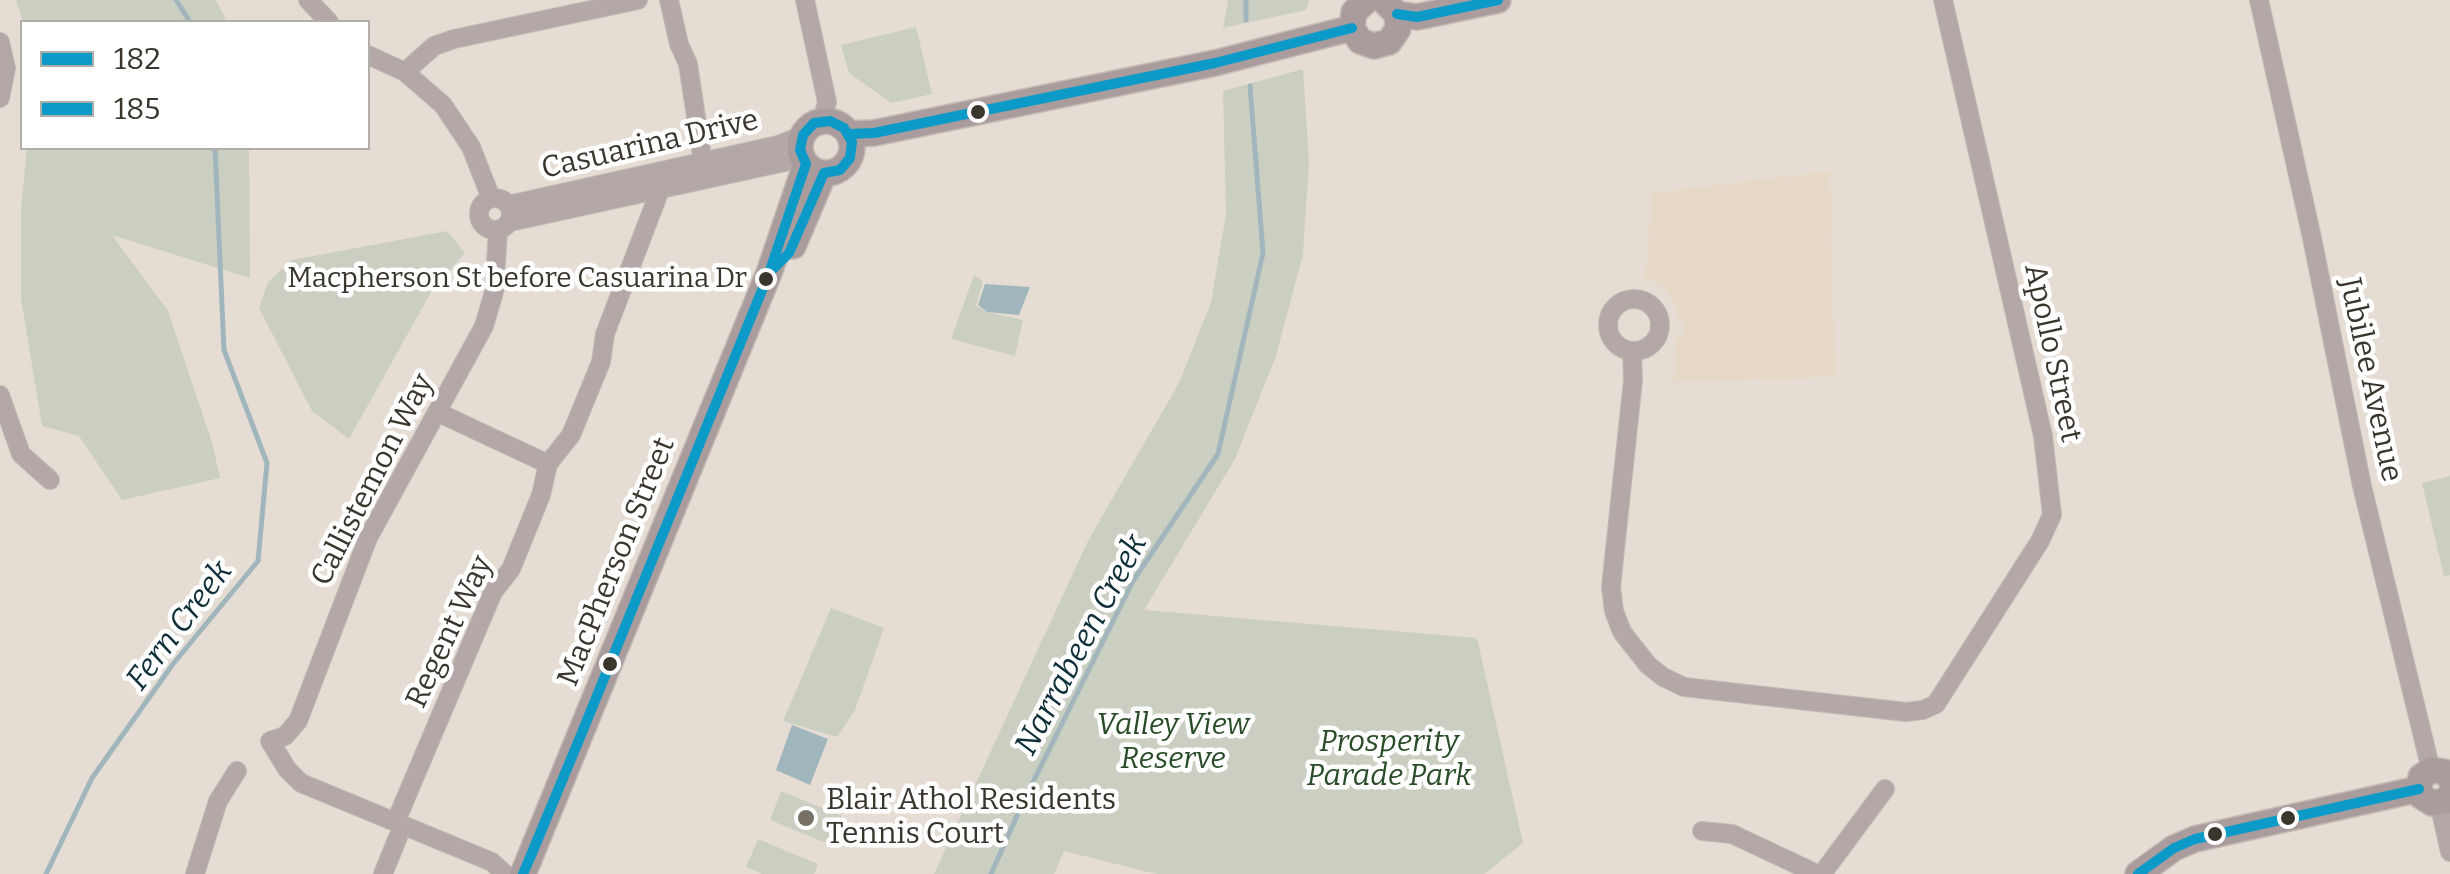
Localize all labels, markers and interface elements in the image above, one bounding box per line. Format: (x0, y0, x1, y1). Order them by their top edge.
legend (20, 20, 370, 150)
text: 182 (114, 41, 161, 77)
text: 185 (114, 91, 160, 127)
unlabelled marker (968, 102, 988, 122)
street label: Casuarina Drive (538, 103, 762, 187)
street label: Apollo Street (2016, 261, 2088, 445)
place label: Macpherson St before Casuarina Dr (287, 262, 747, 296)
marker: Macpherson St before Casuarina Dr (756, 269, 776, 289)
street label: Jubilee Avenue (2331, 275, 2409, 485)
street label: Callistemon Way (304, 368, 442, 592)
street label: MacPherson Street (551, 433, 683, 691)
water label: Narrabeen Creek (1008, 528, 1156, 762)
street label: Regent Way (399, 550, 501, 714)
water label: Fern Creek (119, 554, 241, 698)
unlabelled marker (600, 654, 620, 674)
park label: Valley View Reserve (1097, 708, 1249, 778)
park label: Prosperity Parade Park (1307, 725, 1471, 796)
place label: Blair Athol Residents Tennis Court (826, 783, 1116, 854)
marker: Blair Athol Residents Tennis Court (795, 807, 817, 829)
unlabelled marker (2278, 808, 2298, 828)
unlabelled marker (2205, 824, 2225, 844)

